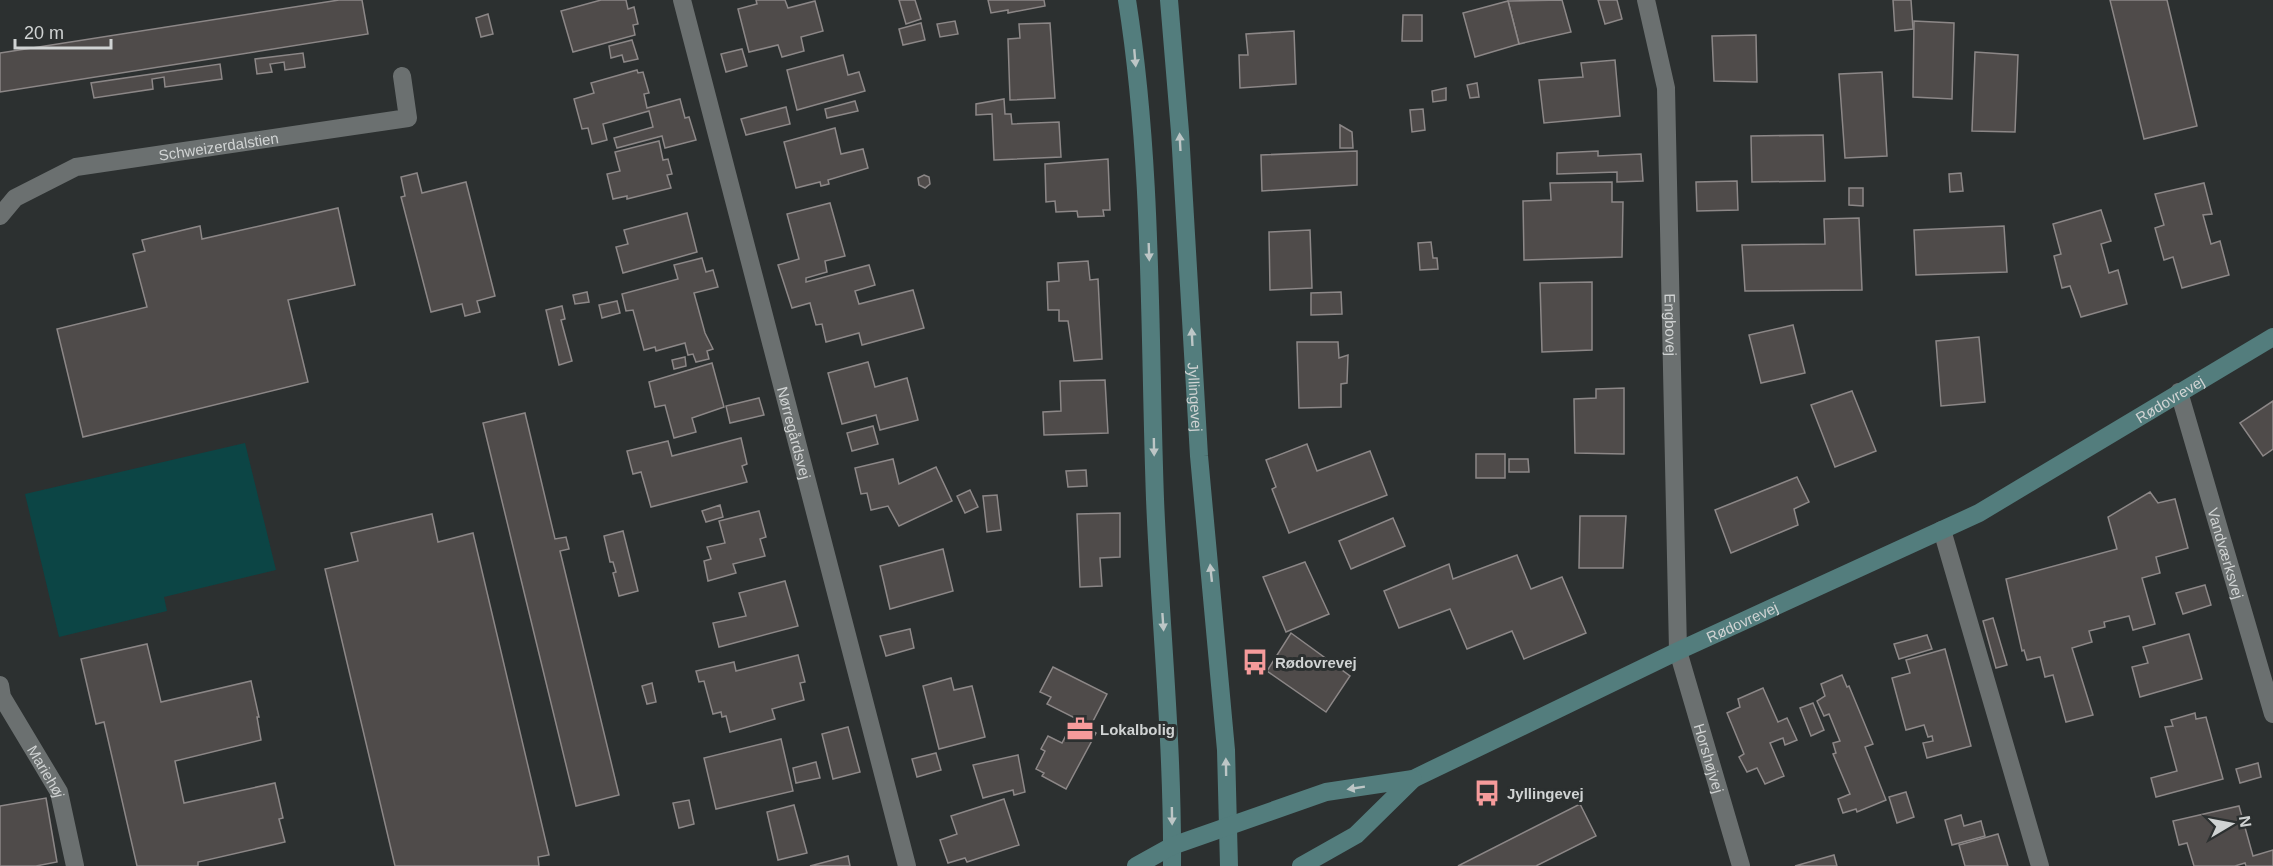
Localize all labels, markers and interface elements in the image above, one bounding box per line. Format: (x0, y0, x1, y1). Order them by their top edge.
scale bar (15, 12, 111, 50)
text: 20 m (24, 23, 64, 43)
one-way arrow (1130, 49, 1140, 68)
street label: Schweizerdalstien (158, 129, 280, 163)
one-way arrow (1176, 133, 1185, 152)
one-way arrow (1144, 243, 1153, 262)
street label: Engbovej (1662, 293, 1680, 356)
one-way arrow (1187, 327, 1196, 346)
street label: Jyllingevej (1185, 362, 1206, 432)
street label: Rødovrevej (2132, 372, 2207, 426)
street label: Nørregårdsvej (774, 384, 815, 481)
one-way arrow (1149, 438, 1159, 457)
street label: Vandværksvej (2205, 506, 2247, 601)
one-way arrow (1206, 563, 1216, 582)
street label: Rødovrevej (1704, 598, 1780, 645)
one-way arrow (1159, 612, 1168, 631)
bus stop icon: Rødovrevej (1240, 647, 1270, 677)
place label: Rødovrevej (1275, 654, 1357, 671)
office icon: Lokalbolig (1065, 714, 1095, 744)
place label: Lokalbolig (1100, 721, 1175, 738)
street label: Horshøjvej (1691, 721, 1728, 795)
street label: Mariehøj (24, 742, 68, 799)
one-way arrow (1222, 758, 1231, 777)
bus stop icon: Jyllingevej (1472, 778, 1502, 808)
one-way arrow (1346, 783, 1365, 792)
place label: Jyllingevej (1507, 785, 1584, 802)
north arrow (2201, 794, 2261, 854)
one-way arrow (1167, 807, 1177, 826)
text: N (2236, 814, 2255, 829)

